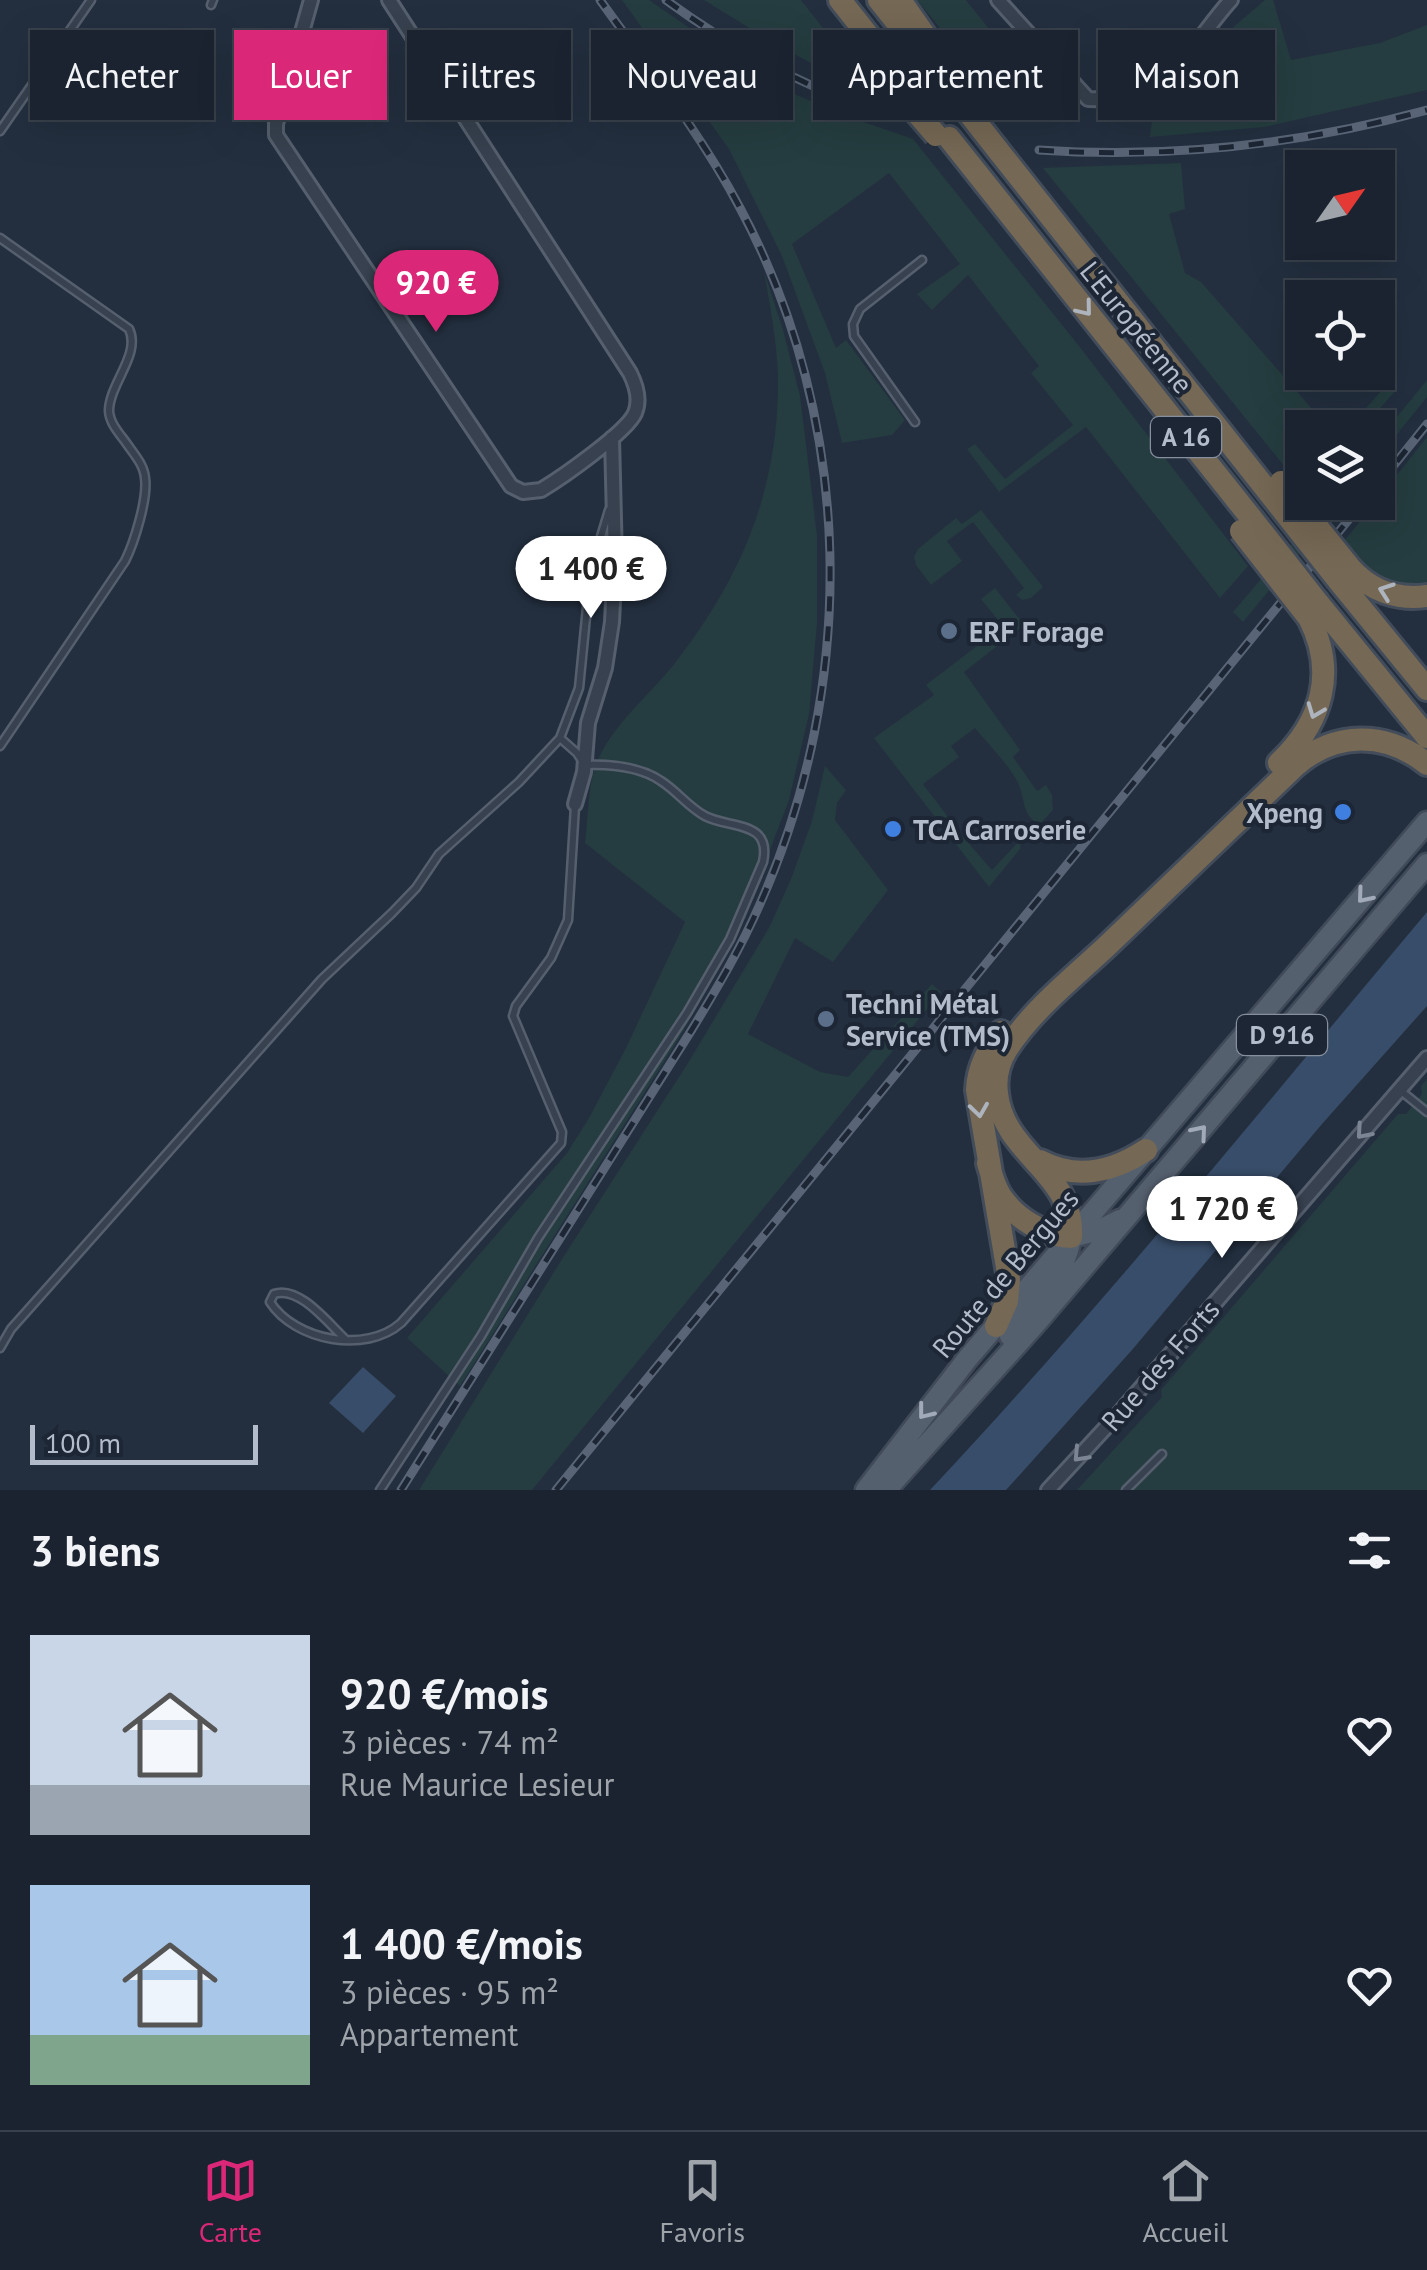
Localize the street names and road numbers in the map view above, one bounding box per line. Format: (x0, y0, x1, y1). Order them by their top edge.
street label: L'Européenne (1072, 253, 1202, 401)
road number: A 16 (1151, 417, 1221, 457)
road number: D 916 (1237, 1015, 1327, 1055)
street label: Route de Bergues (924, 1181, 1086, 1365)
street label: Rue des Forts (1093, 1291, 1227, 1439)

